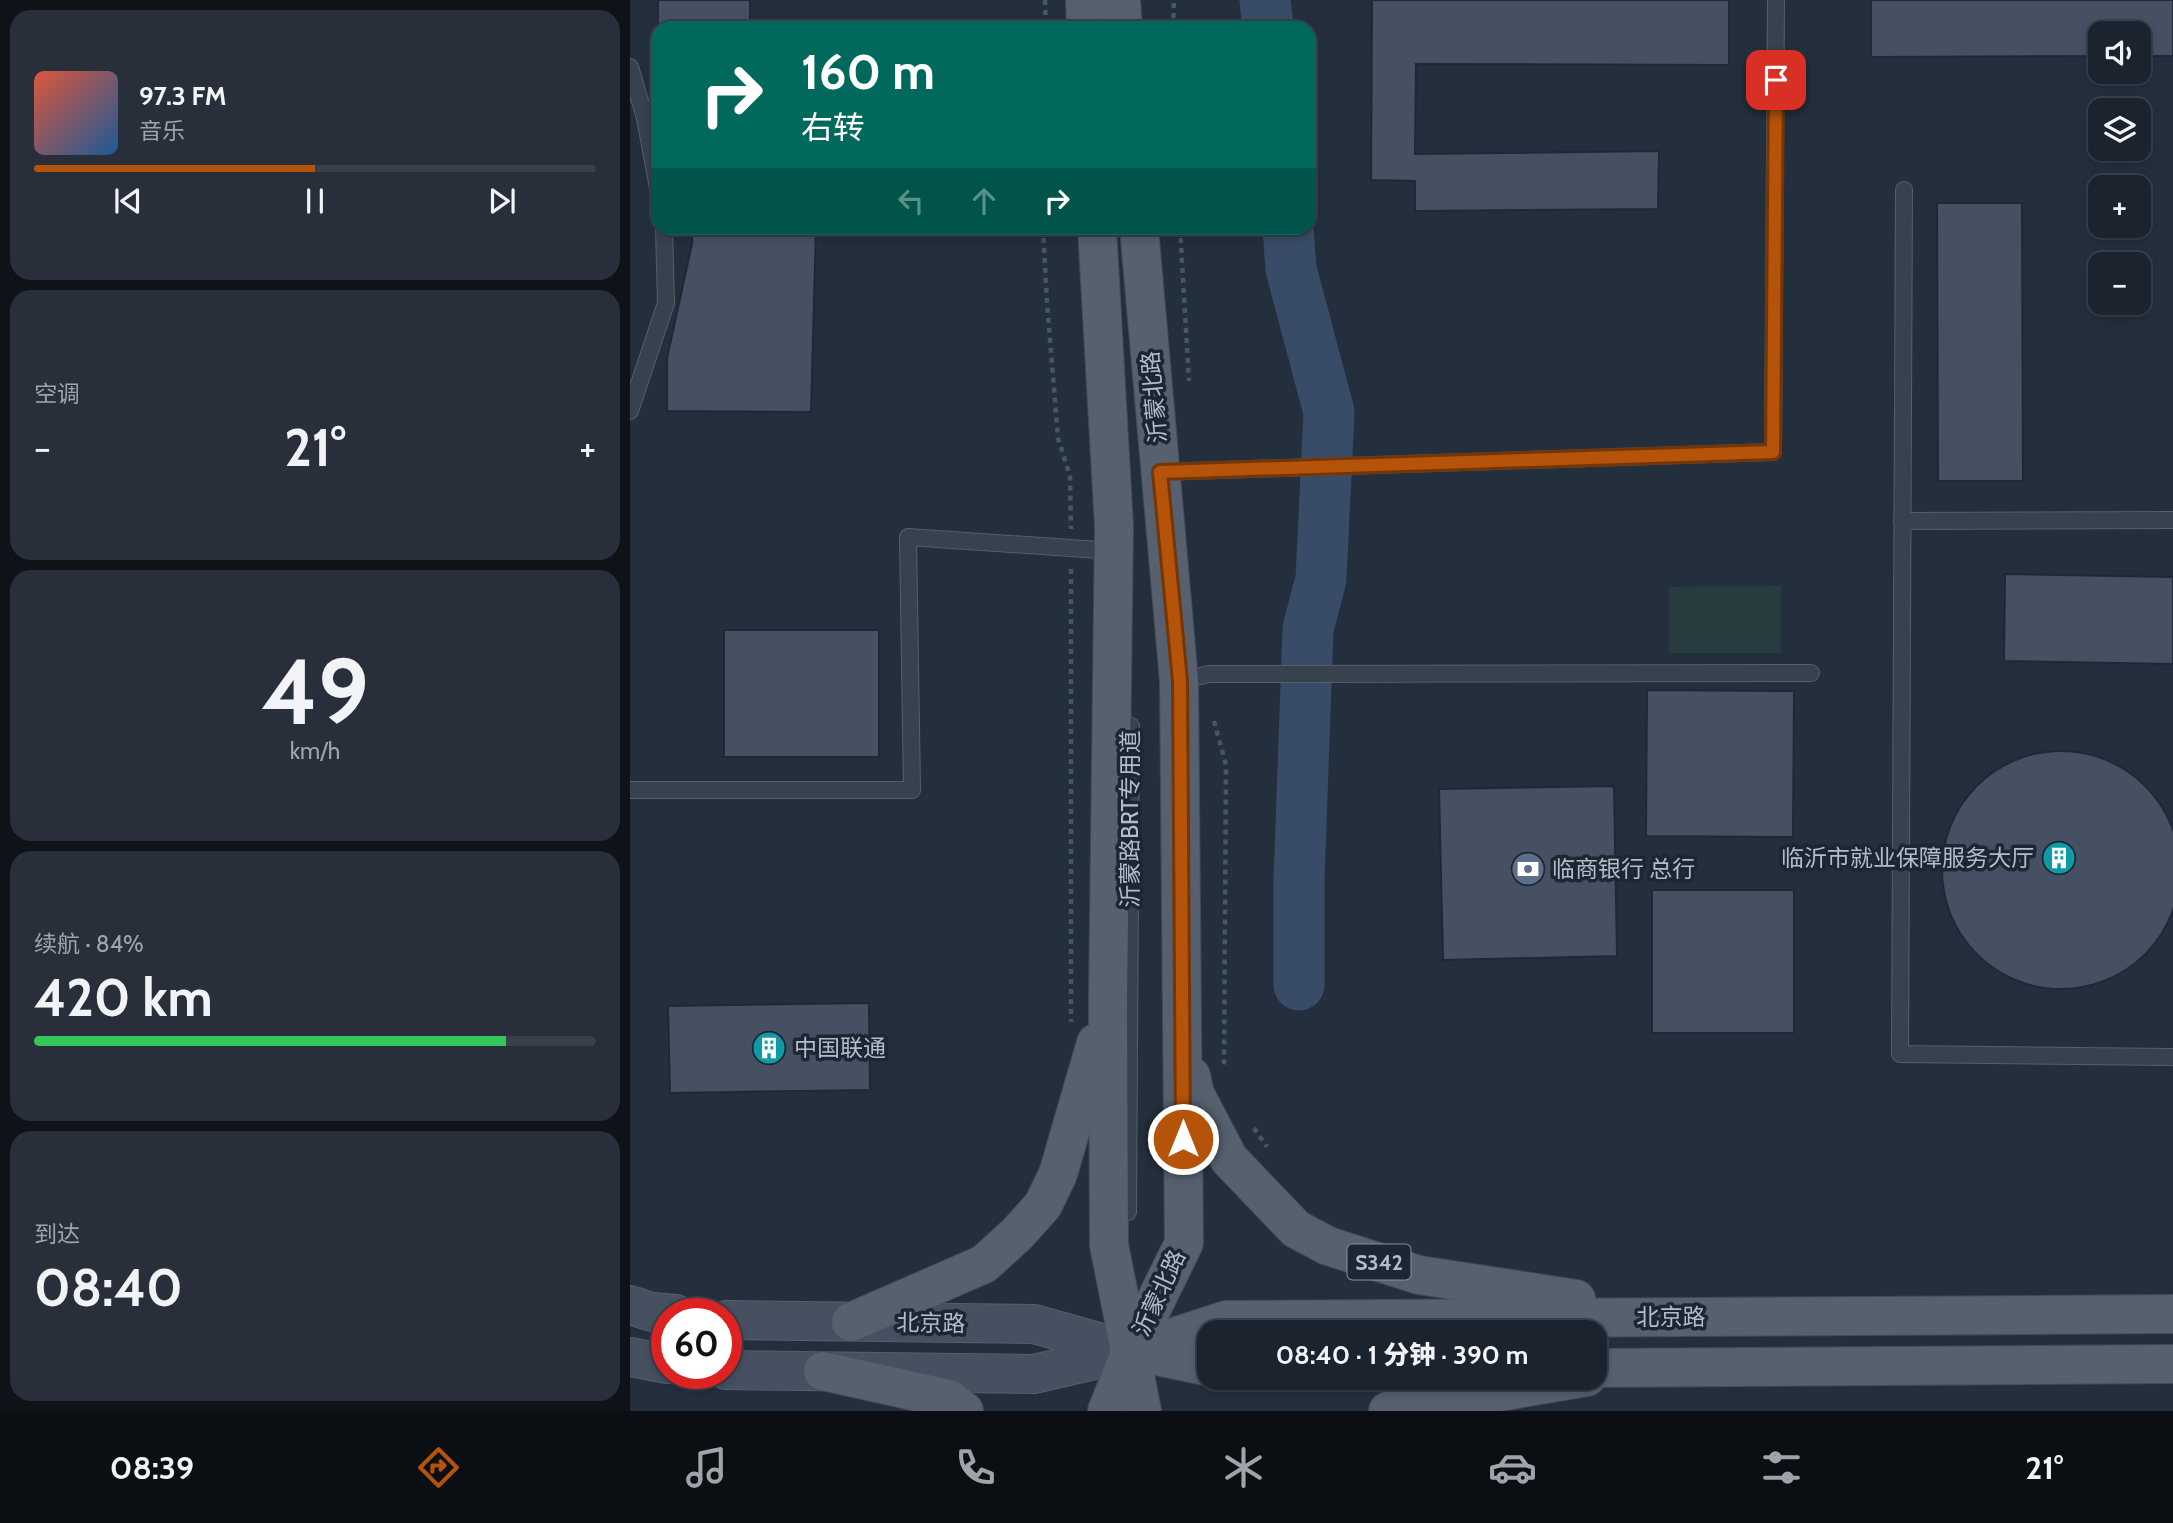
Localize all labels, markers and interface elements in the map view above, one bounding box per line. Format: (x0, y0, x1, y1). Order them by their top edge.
map controls (2088, 21, 2151, 315)
button: sound (2088, 21, 2151, 84)
text: 160 m (801, 42, 935, 101)
icon: right (686, 49, 777, 140)
pin (1746, 50, 1806, 110)
icon: arrive (1757, 61, 1795, 99)
text: 97.3 FM (139, 80, 227, 112)
button: layers (2088, 98, 2151, 161)
text: 右转 (801, 108, 865, 147)
text: 音乐 (139, 117, 185, 145)
button: + (2088, 175, 2151, 238)
icon: previous (109, 182, 147, 220)
icon: pause (296, 182, 334, 220)
icon: next (483, 182, 521, 220)
icon: left (892, 182, 930, 220)
icon: ahead (965, 182, 1003, 220)
icon: right (1038, 182, 1076, 220)
button: − (2088, 252, 2151, 315)
street label: 沂蒙北路 (1136, 350, 1172, 444)
text: 空调 (34, 380, 80, 408)
text: 21° (284, 416, 346, 479)
text: − (34, 424, 51, 471)
text: + (579, 424, 596, 471)
text: 49 (261, 636, 369, 747)
street label: 沂蒙路BRT专用道 (1116, 730, 1144, 908)
text: km/h (290, 737, 340, 765)
building icon: 临沂市就业保障服务大厅 (2040, 839, 2078, 877)
place label: 临沂市就业保障服务大厅 (1781, 844, 2034, 872)
bank icon: 临商银行 总行 (1509, 850, 1547, 888)
place label: 临商银行 总行 (1552, 855, 1695, 883)
text: 续航 · 84% (34, 930, 144, 958)
text: 420 km (34, 966, 213, 1029)
building icon: 中国联通 (750, 1029, 788, 1067)
place label: 中国联通 (794, 1034, 886, 1062)
position arrow (1146, 1102, 1220, 1176)
text: 到达 (34, 1220, 80, 1248)
road number: S342 (1348, 1244, 1410, 1280)
street label: 沂蒙北路 (1127, 1245, 1191, 1341)
text: 08:40 (34, 1256, 183, 1319)
speed limit sign: 60 (651, 1298, 742, 1389)
street label: 北京路 (1637, 1303, 1706, 1331)
street label: 北京路 (896, 1308, 966, 1338)
text: 08:40 · 1 分钟 · 390 m (1276, 1339, 1528, 1371)
icon: directions (414, 1443, 463, 1492)
icon: music (682, 1443, 731, 1492)
icon: phone (951, 1443, 1000, 1492)
icon: climate (1219, 1443, 1268, 1492)
icon: car (1488, 1443, 1537, 1492)
icon: filters (1757, 1443, 1806, 1492)
text: 08:39 (110, 1448, 194, 1487)
text: 21° (2025, 1448, 2063, 1487)

